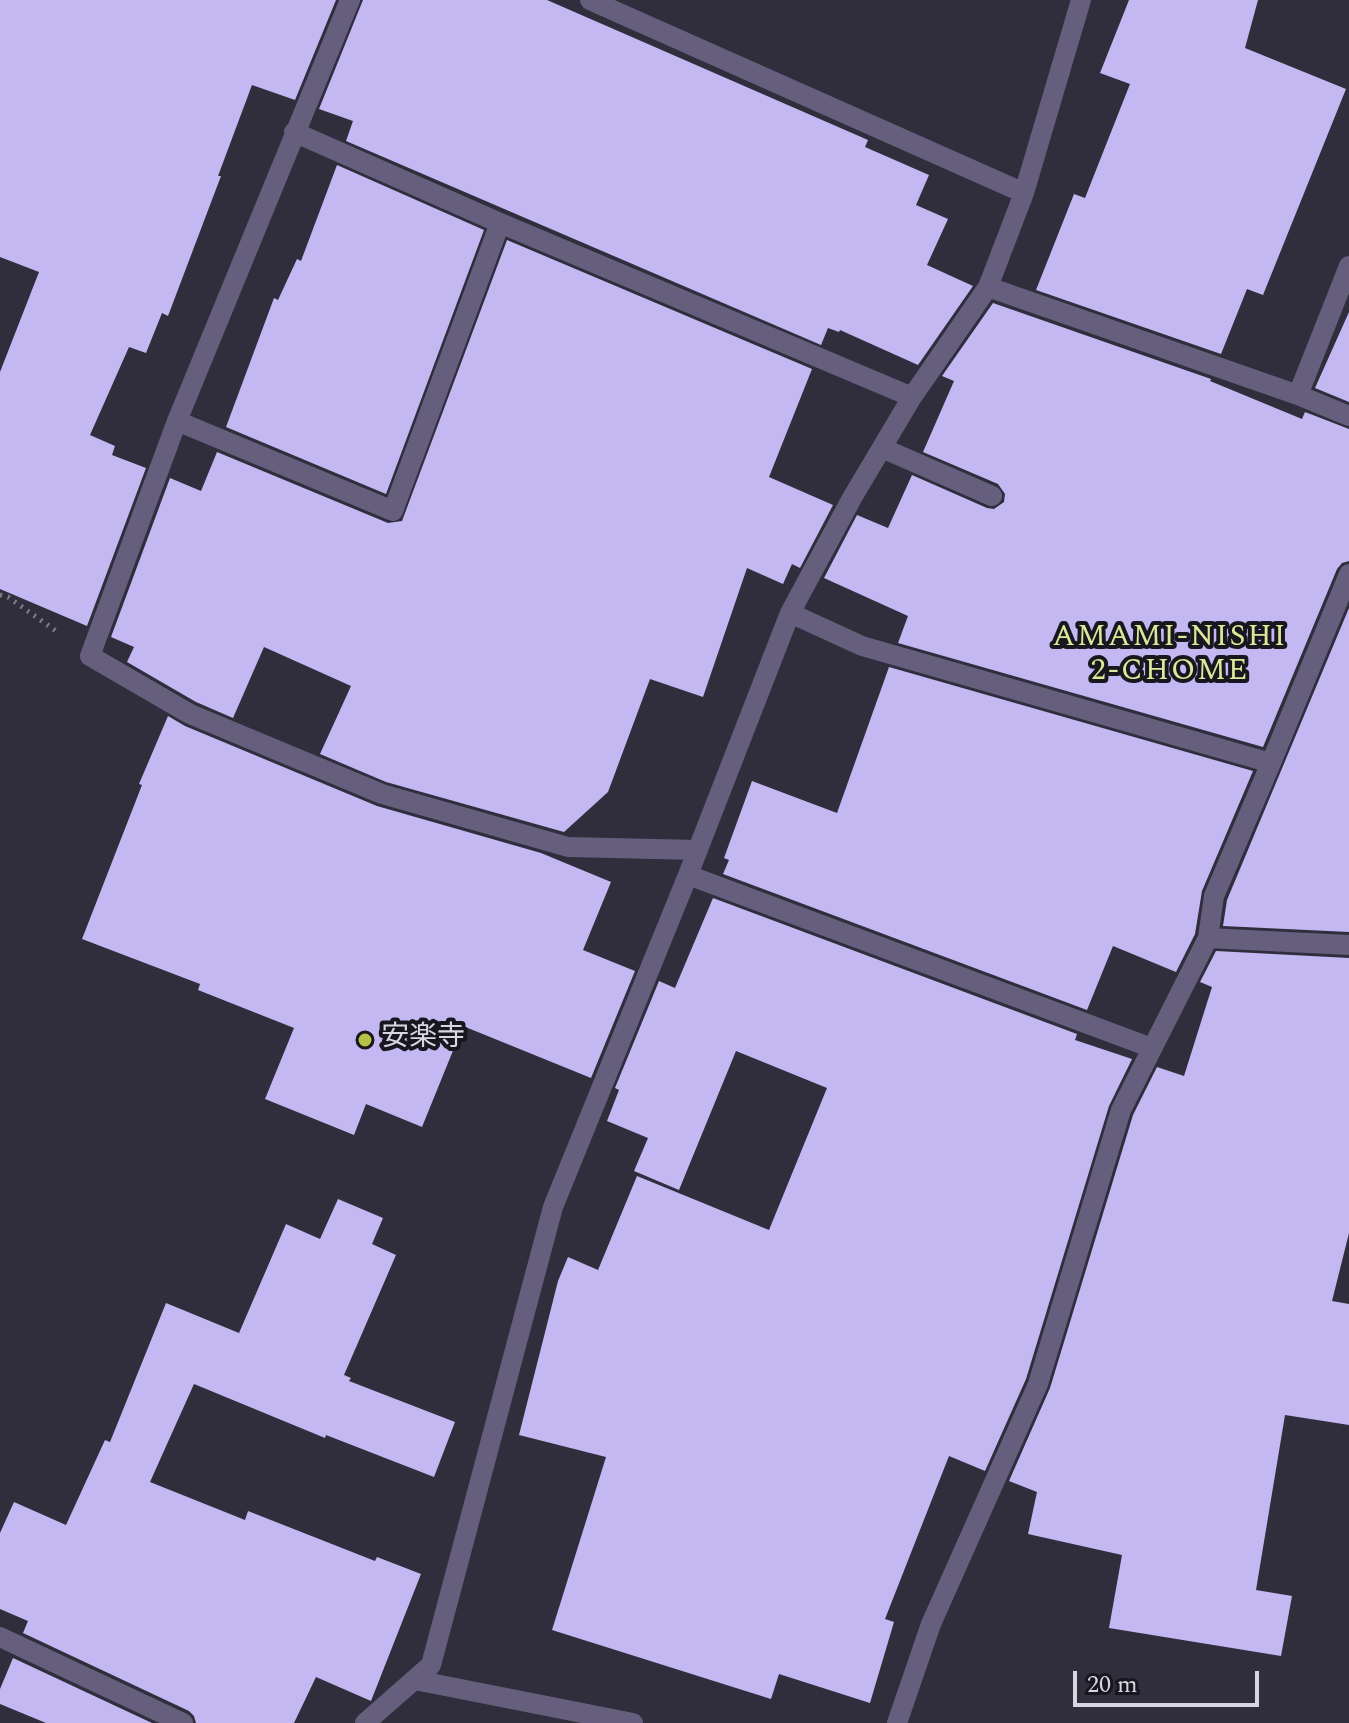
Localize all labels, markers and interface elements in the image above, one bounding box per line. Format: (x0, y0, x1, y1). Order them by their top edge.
district label: AMAMI-NISHI 2-CHOME (1053, 621, 1287, 692)
place label: 安楽寺 (381, 1023, 465, 1057)
marker: 安楽寺 (356, 1031, 374, 1049)
scale bar (1077, 1655, 1263, 1705)
text: 20 m (1087, 1667, 1138, 1703)

